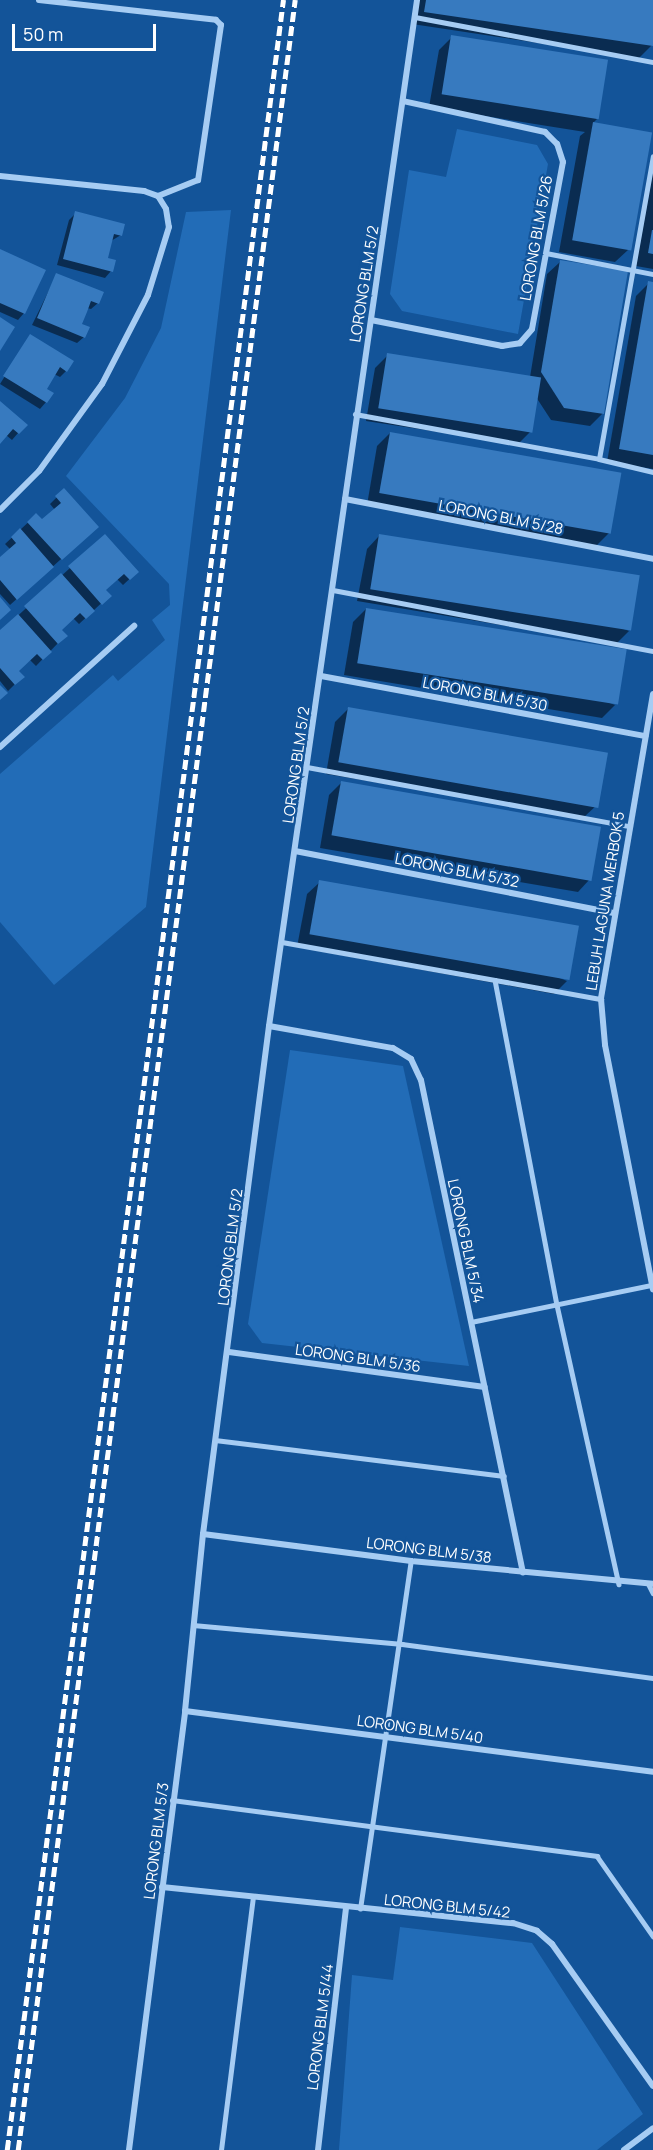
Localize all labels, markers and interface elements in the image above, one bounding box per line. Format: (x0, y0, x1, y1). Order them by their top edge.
scale bar (15, 12, 159, 50)
text: 50 m (23, 22, 63, 46)
street label: LORONG BLM 5/26 (516, 174, 556, 302)
street label: LORONG BLM 5/2 (346, 224, 382, 344)
street label: LORONG BLM 5/28 (437, 496, 565, 538)
street label: LORONG BLM 5/30 (421, 673, 549, 715)
street label: LORONG BLM 5/2 (279, 705, 313, 825)
street label: LEBUH LAGUNA MERBOK 5 (582, 810, 628, 992)
street label: LORONG BLM 5/32 (393, 849, 521, 891)
street label: LORONG BLM 5/34 (444, 1177, 488, 1305)
street label: LORONG BLM 5/2 (214, 1187, 246, 1307)
street label: LORONG BLM 5/36 (294, 1340, 422, 1376)
street label: LORONG BLM 5/38 (365, 1533, 493, 1567)
street label: LORONG BLM 5/40 (356, 1711, 484, 1747)
street label: LORONG BLM 5/3 (140, 1782, 172, 1900)
street label: LORONG BLM 5/42 (383, 1890, 511, 1922)
street label: LORONG BLM 5/44 (303, 1963, 337, 2091)

